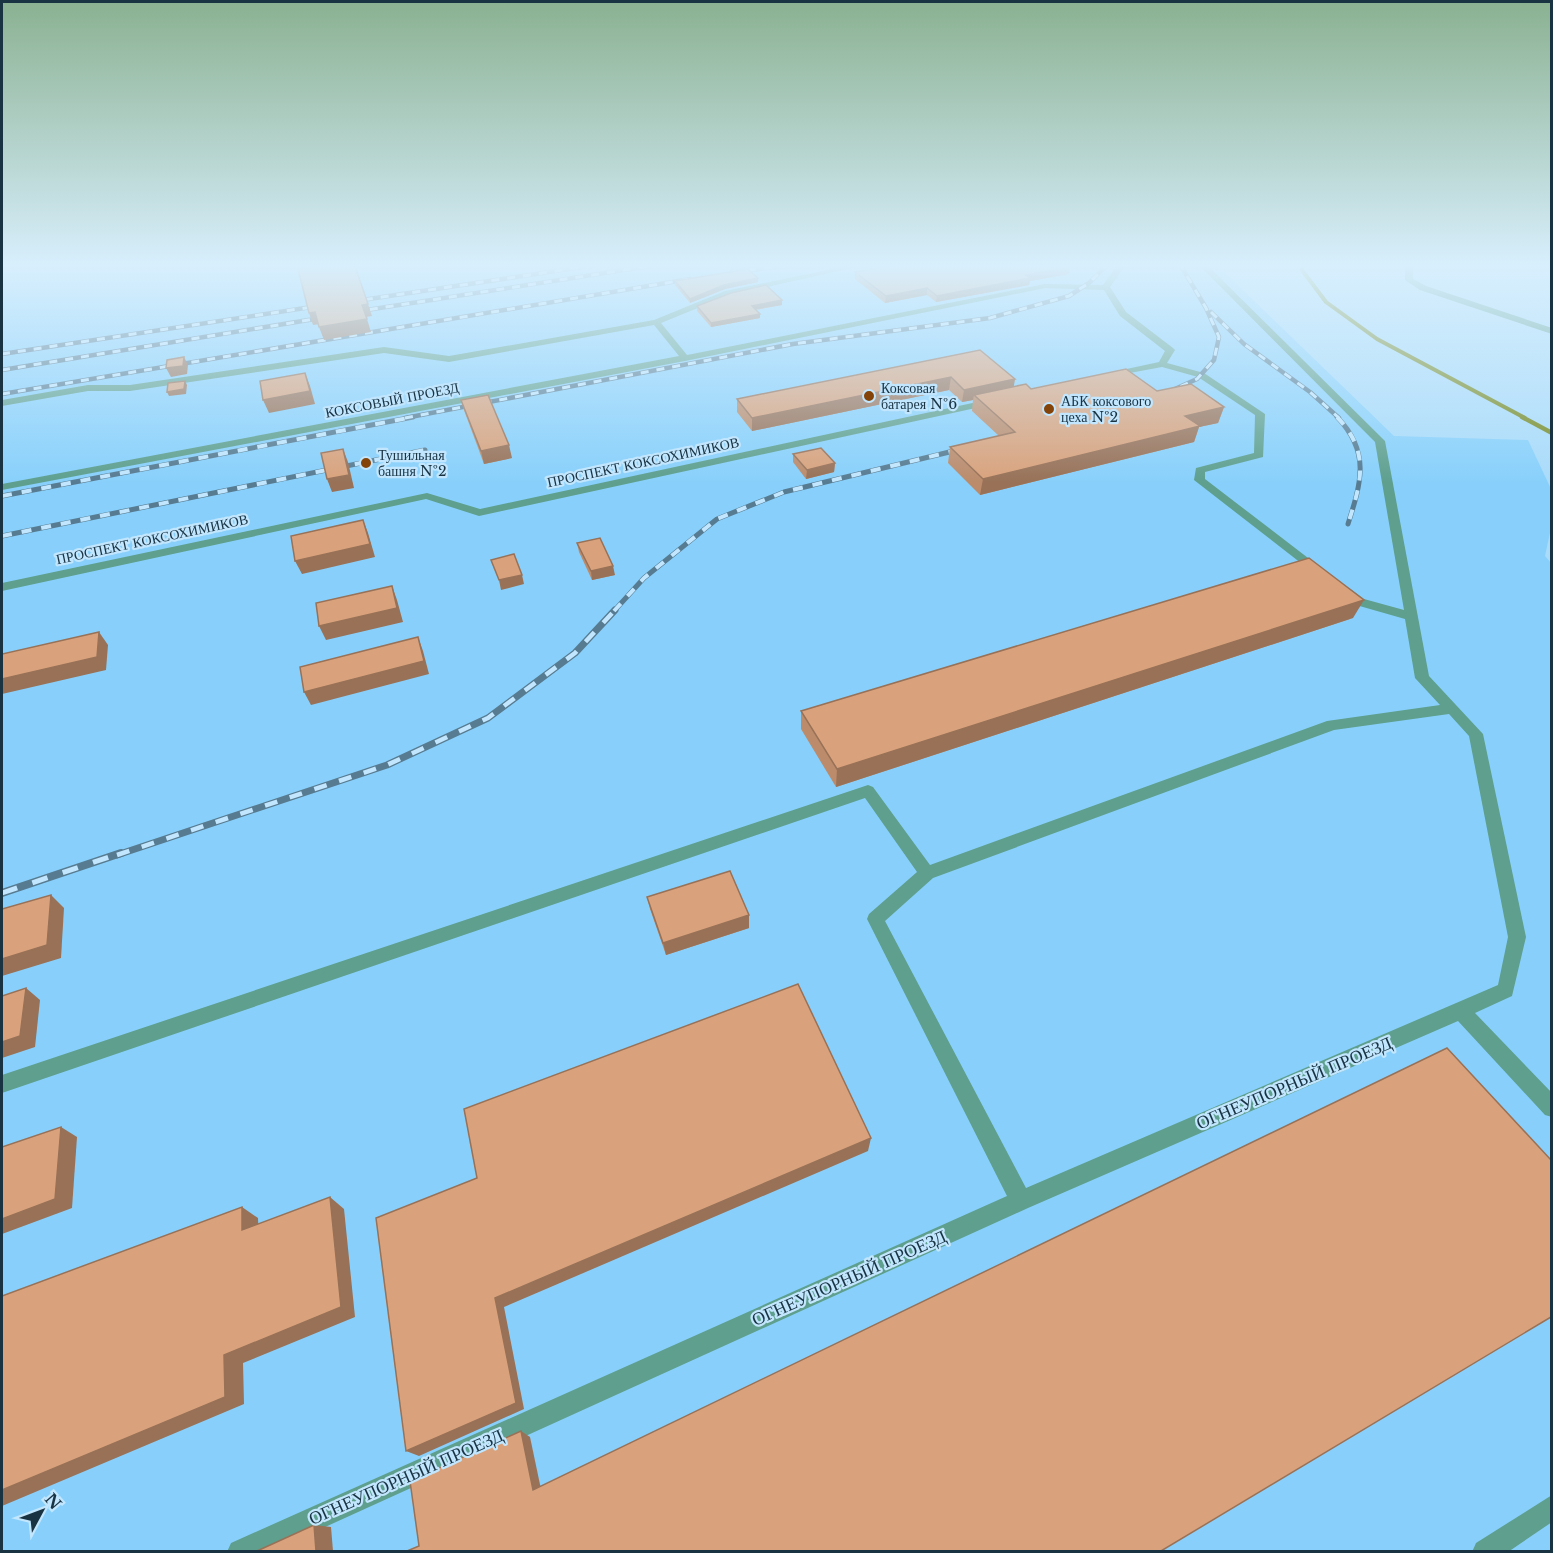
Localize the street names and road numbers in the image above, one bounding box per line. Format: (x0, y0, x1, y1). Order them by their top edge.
street label: КОКСОВЫЙ ПРОЕЗД (324, 378, 461, 422)
street label: ПРОСПЕКТ КОКСОХИМИКОВ (545, 433, 741, 491)
street label: ПРОСПЕКТ КОКСОХИМИКОВ (54, 510, 250, 568)
street label: ОГНЕУПОРНЫЙ ПРОЕЗД (1193, 1032, 1395, 1134)
street label: ОГНЕУПОРНЫЙ ПРОЕЗД (748, 1225, 950, 1331)
street label: ОГНЕУПОРНЫЙ ПРОЕЗД (305, 1424, 507, 1530)

